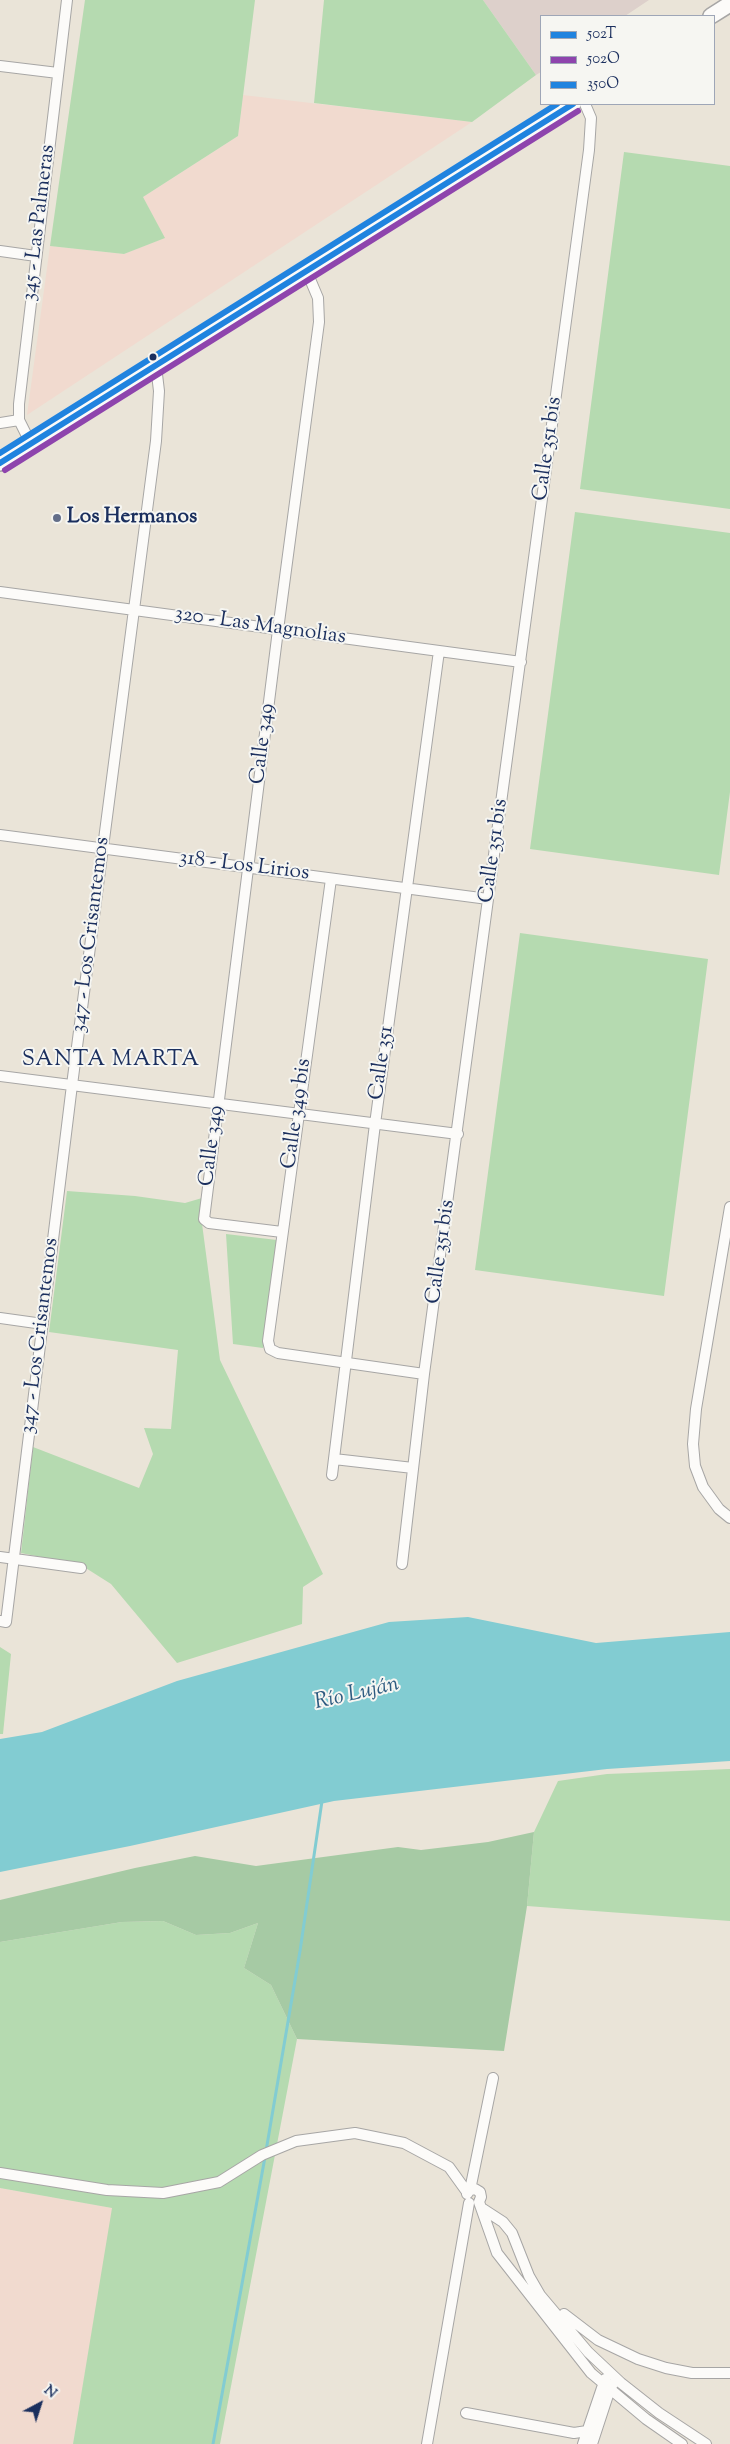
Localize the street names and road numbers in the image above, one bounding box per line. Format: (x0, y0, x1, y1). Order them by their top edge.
street label: 345 - Las Palmeras (18, 143, 62, 303)
street label: Calle 351 bis (529, 395, 569, 503)
street label: 320 - Las Magnolias (173, 602, 347, 652)
street label: Calle 349 (247, 702, 281, 786)
street label: Calle 351 bis (475, 797, 515, 905)
street label: 347 - Los Crisantemos (67, 836, 117, 1034)
street label: 318 - Los Lirios (177, 847, 311, 887)
street label: Calle 351 (365, 1024, 401, 1102)
street label: Calle 349 bis (278, 1057, 318, 1171)
street label: Calle 349 (196, 1104, 230, 1188)
street label: Calle 351 bis (422, 1198, 462, 1306)
street label: 347 - Los Crisantemos (16, 1237, 66, 1435)

